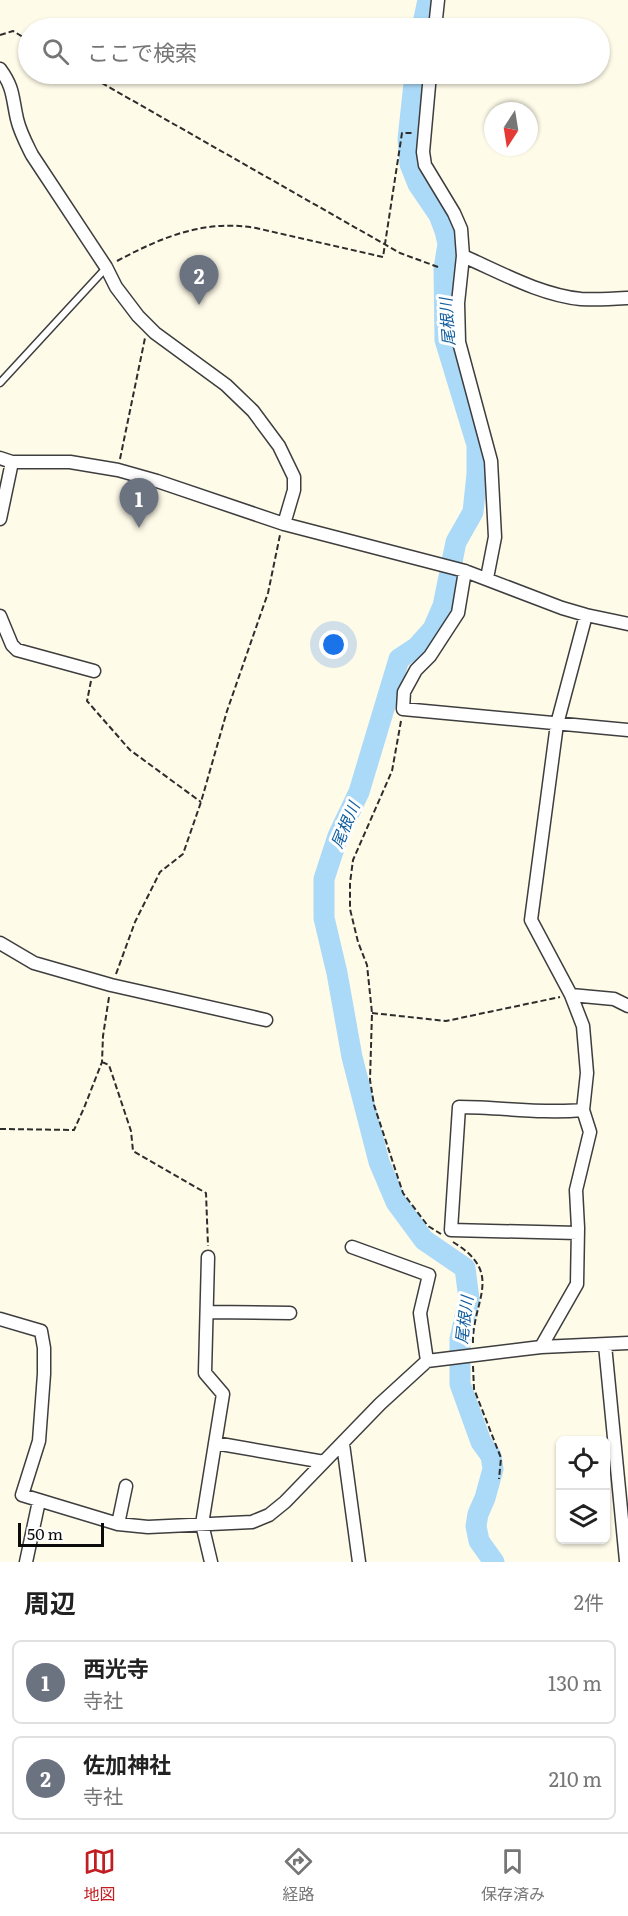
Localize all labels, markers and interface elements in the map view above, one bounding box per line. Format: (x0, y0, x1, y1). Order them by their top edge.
search box (18, 18, 610, 84)
icon: search (39, 35, 72, 68)
text: ここで検索 (87, 35, 197, 68)
north arrow (484, 102, 538, 156)
pin: 2 (180, 256, 218, 305)
water label: 尾根川 (432, 295, 460, 347)
pin: 1 (120, 478, 158, 528)
your location (319, 630, 348, 659)
water label: 尾根川 (324, 796, 365, 851)
water label: 尾根川 (448, 1293, 478, 1345)
map controls (556, 1436, 610, 1544)
button: locate (556, 1436, 610, 1490)
button: layers (556, 1490, 610, 1544)
scale bar (18, 1520, 104, 1548)
text: 50 m (27, 1521, 63, 1545)
text: 周辺 (24, 1582, 76, 1621)
text: 2件 (574, 1586, 604, 1616)
text: 西光寺 (83, 1651, 149, 1684)
text: 1 (41, 1667, 50, 1697)
text: 130 m (548, 1667, 602, 1697)
text: 寺社 (83, 1684, 123, 1714)
text: 佐加神社 (83, 1747, 171, 1780)
text: 2 (40, 1763, 51, 1793)
text: 210 m (549, 1763, 602, 1793)
text: 寺社 (83, 1780, 123, 1810)
tab: 地図 (83, 1845, 116, 1905)
tab: 経路 (282, 1845, 315, 1905)
tab: 保存済み (481, 1845, 545, 1905)

